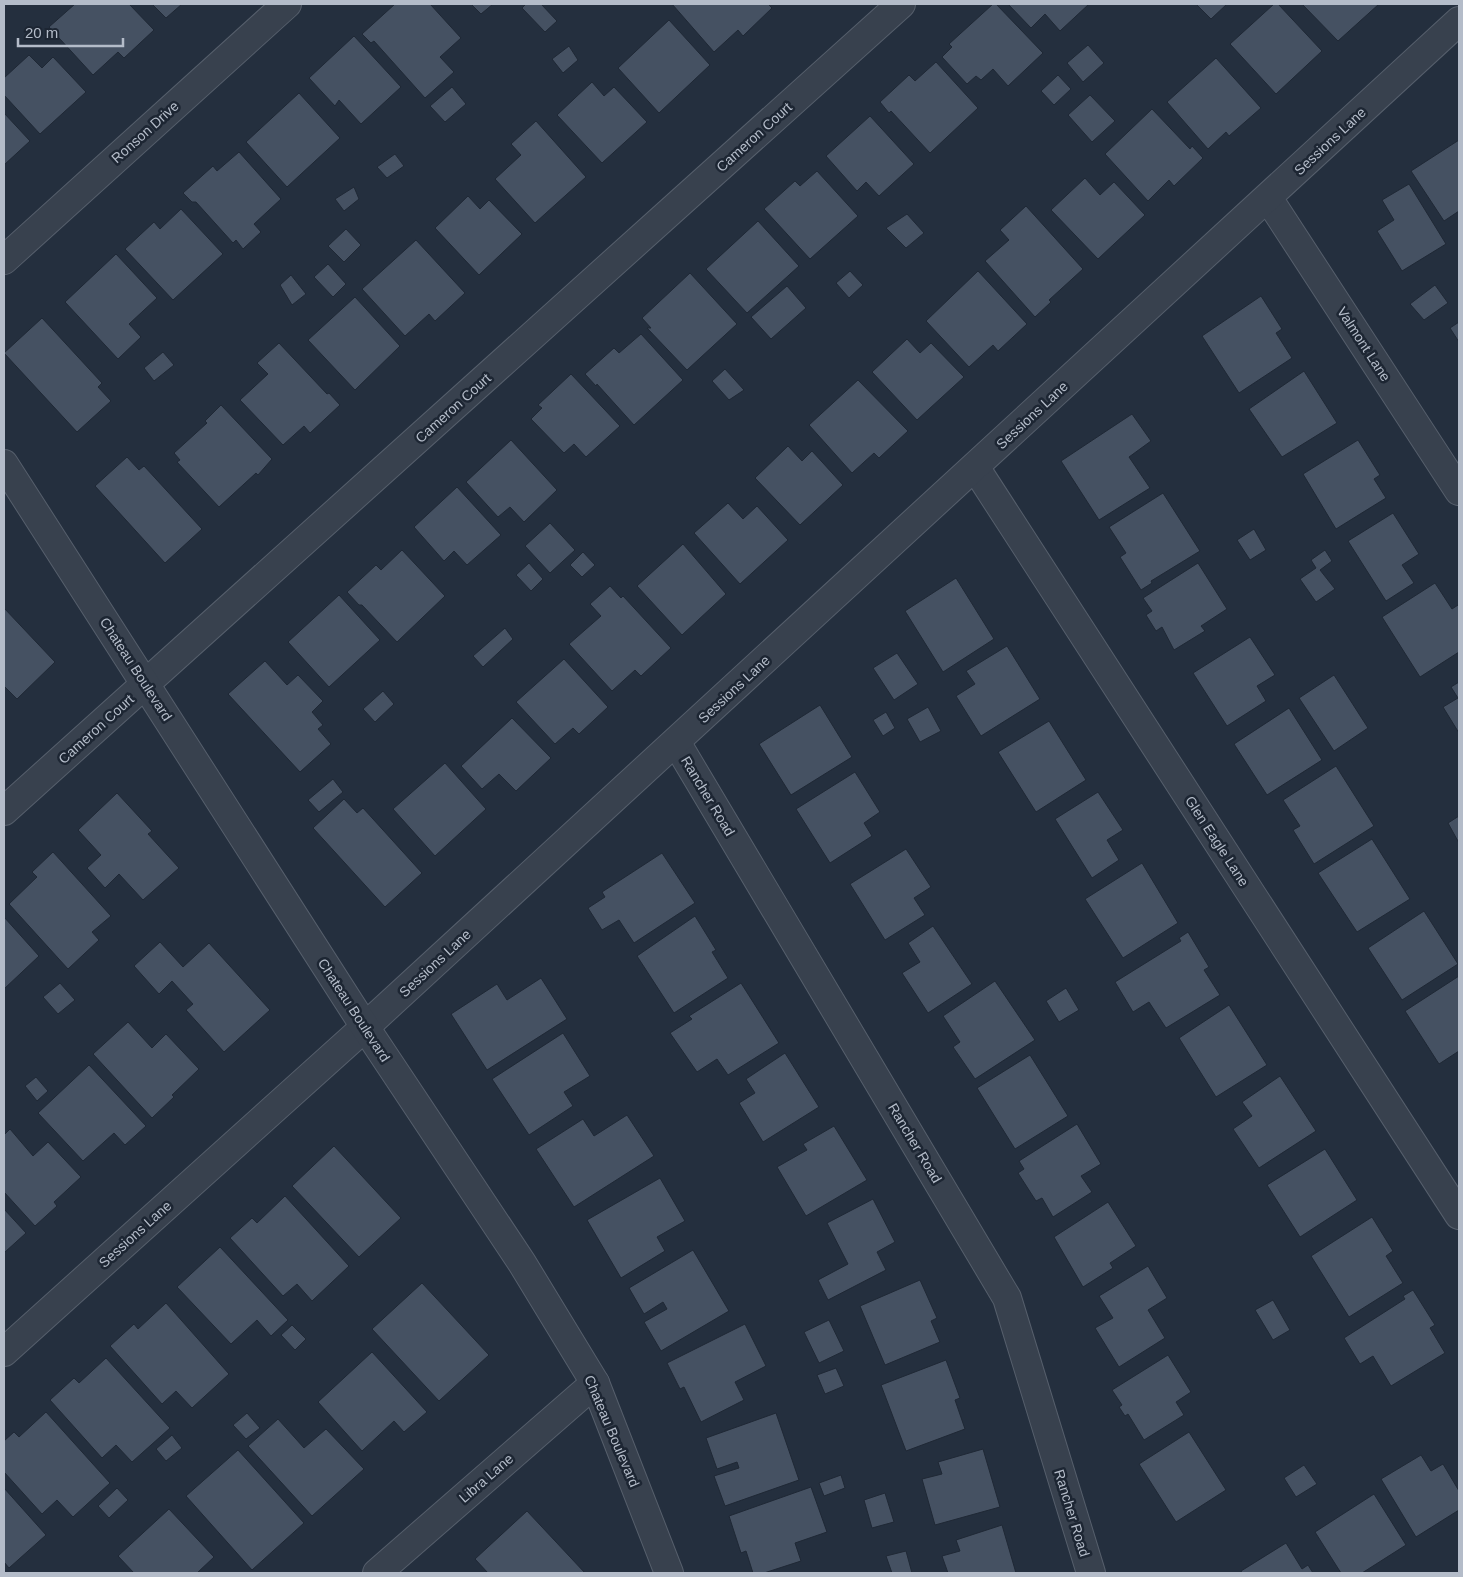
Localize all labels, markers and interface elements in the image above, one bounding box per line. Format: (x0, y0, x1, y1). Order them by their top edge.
scale bar (18, 15, 122, 47)
text: 20 m (25, 24, 58, 41)
street label: Ronson Drive (108, 98, 182, 166)
street label: Cameron Court (713, 99, 795, 175)
street label: Sessions Lane (1291, 104, 1369, 178)
street label: Valmont Lane (1334, 304, 1394, 384)
street label: Cameron Court (412, 370, 494, 446)
street label: Sessions Lane (993, 378, 1071, 452)
street label: Chateau Boulevard (97, 614, 175, 724)
street label: Sessions Lane (695, 652, 773, 726)
street label: Cameron Court (55, 691, 137, 767)
street label: Rancher Road (678, 753, 738, 839)
street label: Glen Eagle Lane (1182, 793, 1252, 889)
street label: Sessions Lane (396, 926, 474, 1000)
street label: Chateau Boulevard (315, 955, 393, 1065)
street label: Rancher Road (885, 1100, 945, 1186)
street label: Sessions Lane (96, 1197, 175, 1271)
street label: Chateau Boulevard (581, 1373, 643, 1489)
street label: Libra Lane (456, 1450, 516, 1506)
street label: Rancher Road (1051, 1467, 1093, 1559)

